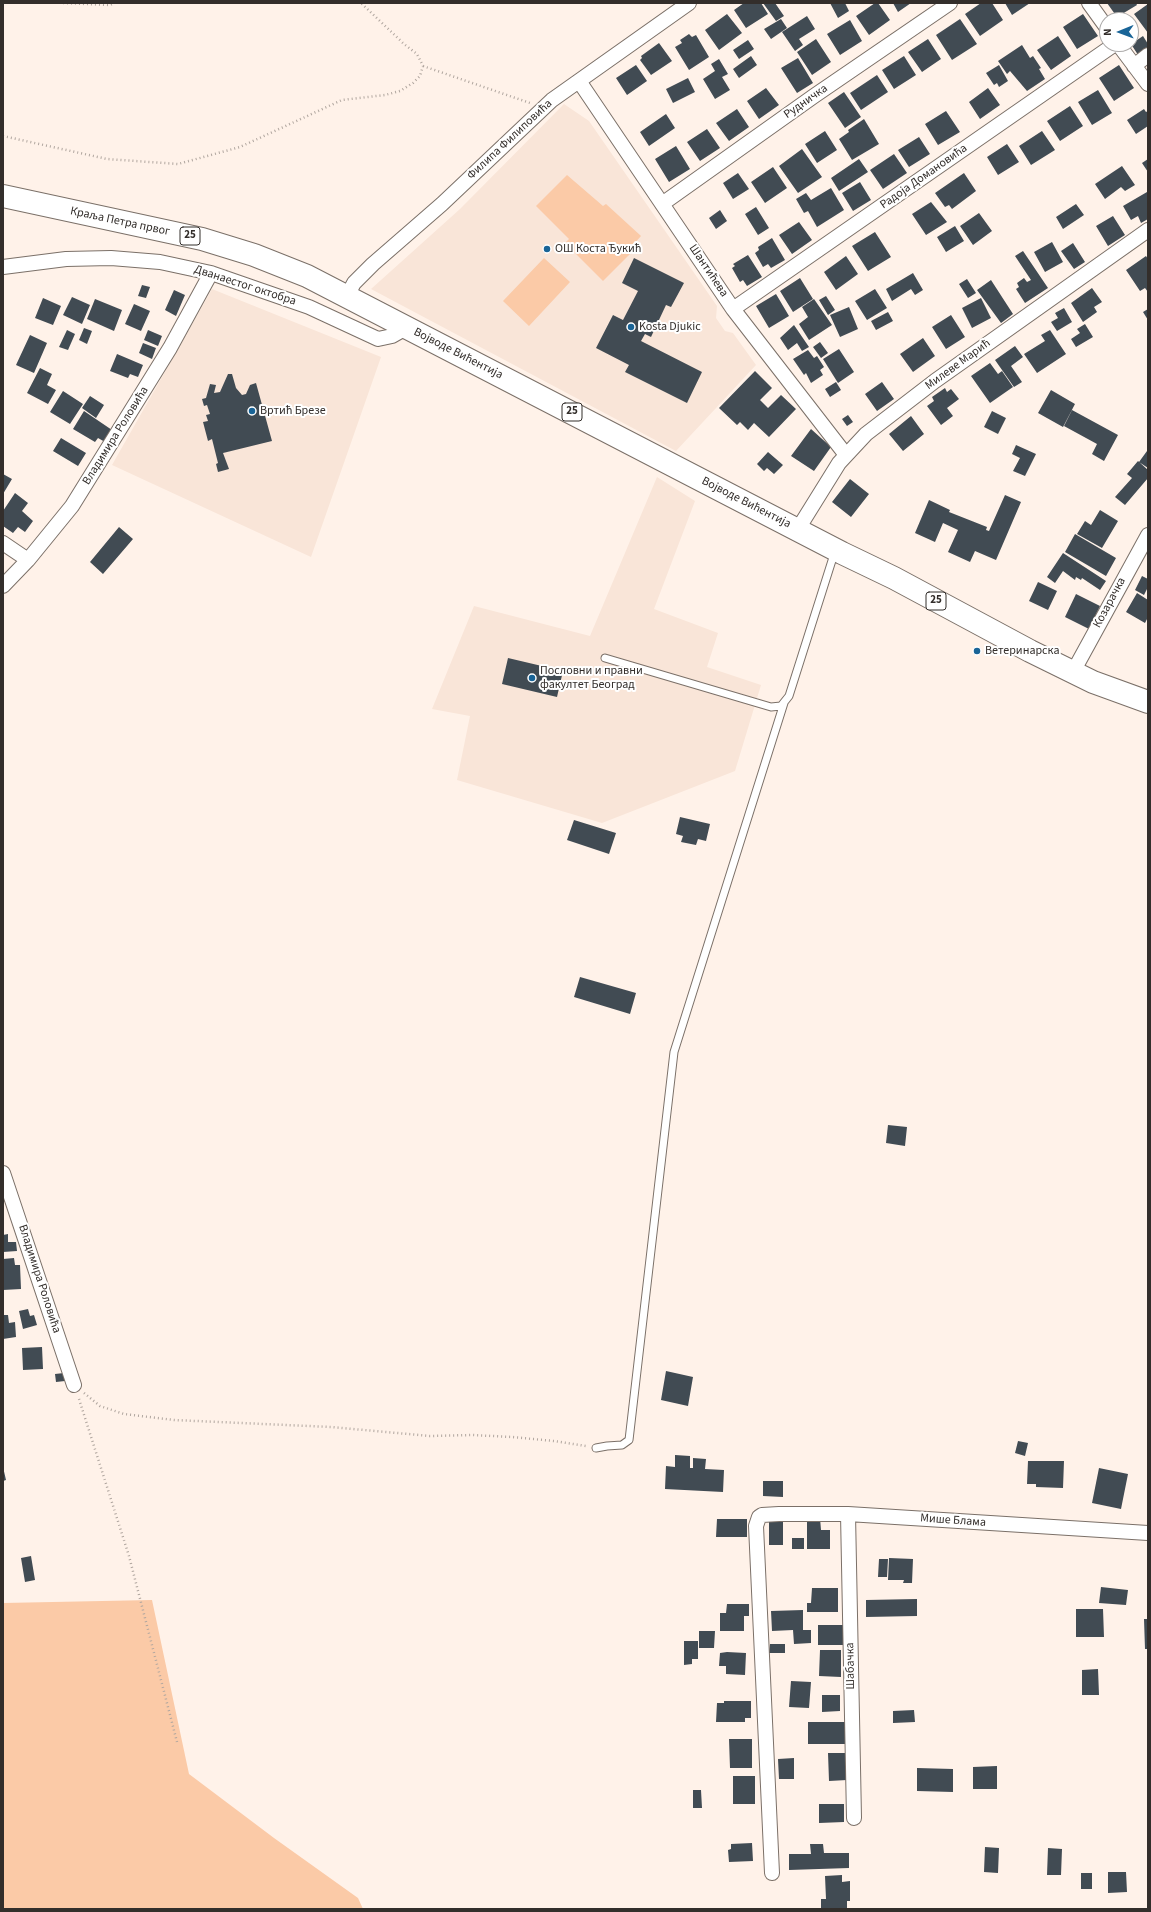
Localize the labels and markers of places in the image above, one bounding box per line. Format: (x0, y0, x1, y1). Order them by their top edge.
place label: ОШ Коста Ђукић (555, 242, 641, 256)
marker: ОШ Коста Ђукић (542, 244, 552, 254)
place label: Kosta Djukic (639, 320, 701, 334)
marker: Kosta Djukic (626, 322, 636, 332)
place label: Вртић Брезе (260, 404, 326, 418)
marker: Вртић Брезе (247, 406, 257, 416)
place label: Ветеринарска (985, 644, 1059, 658)
marker: Ветеринарска (972, 646, 982, 656)
place label: Пословни и правни факултет Београд (540, 664, 643, 692)
marker: Пословни и правни факултет Београд (527, 673, 537, 683)

